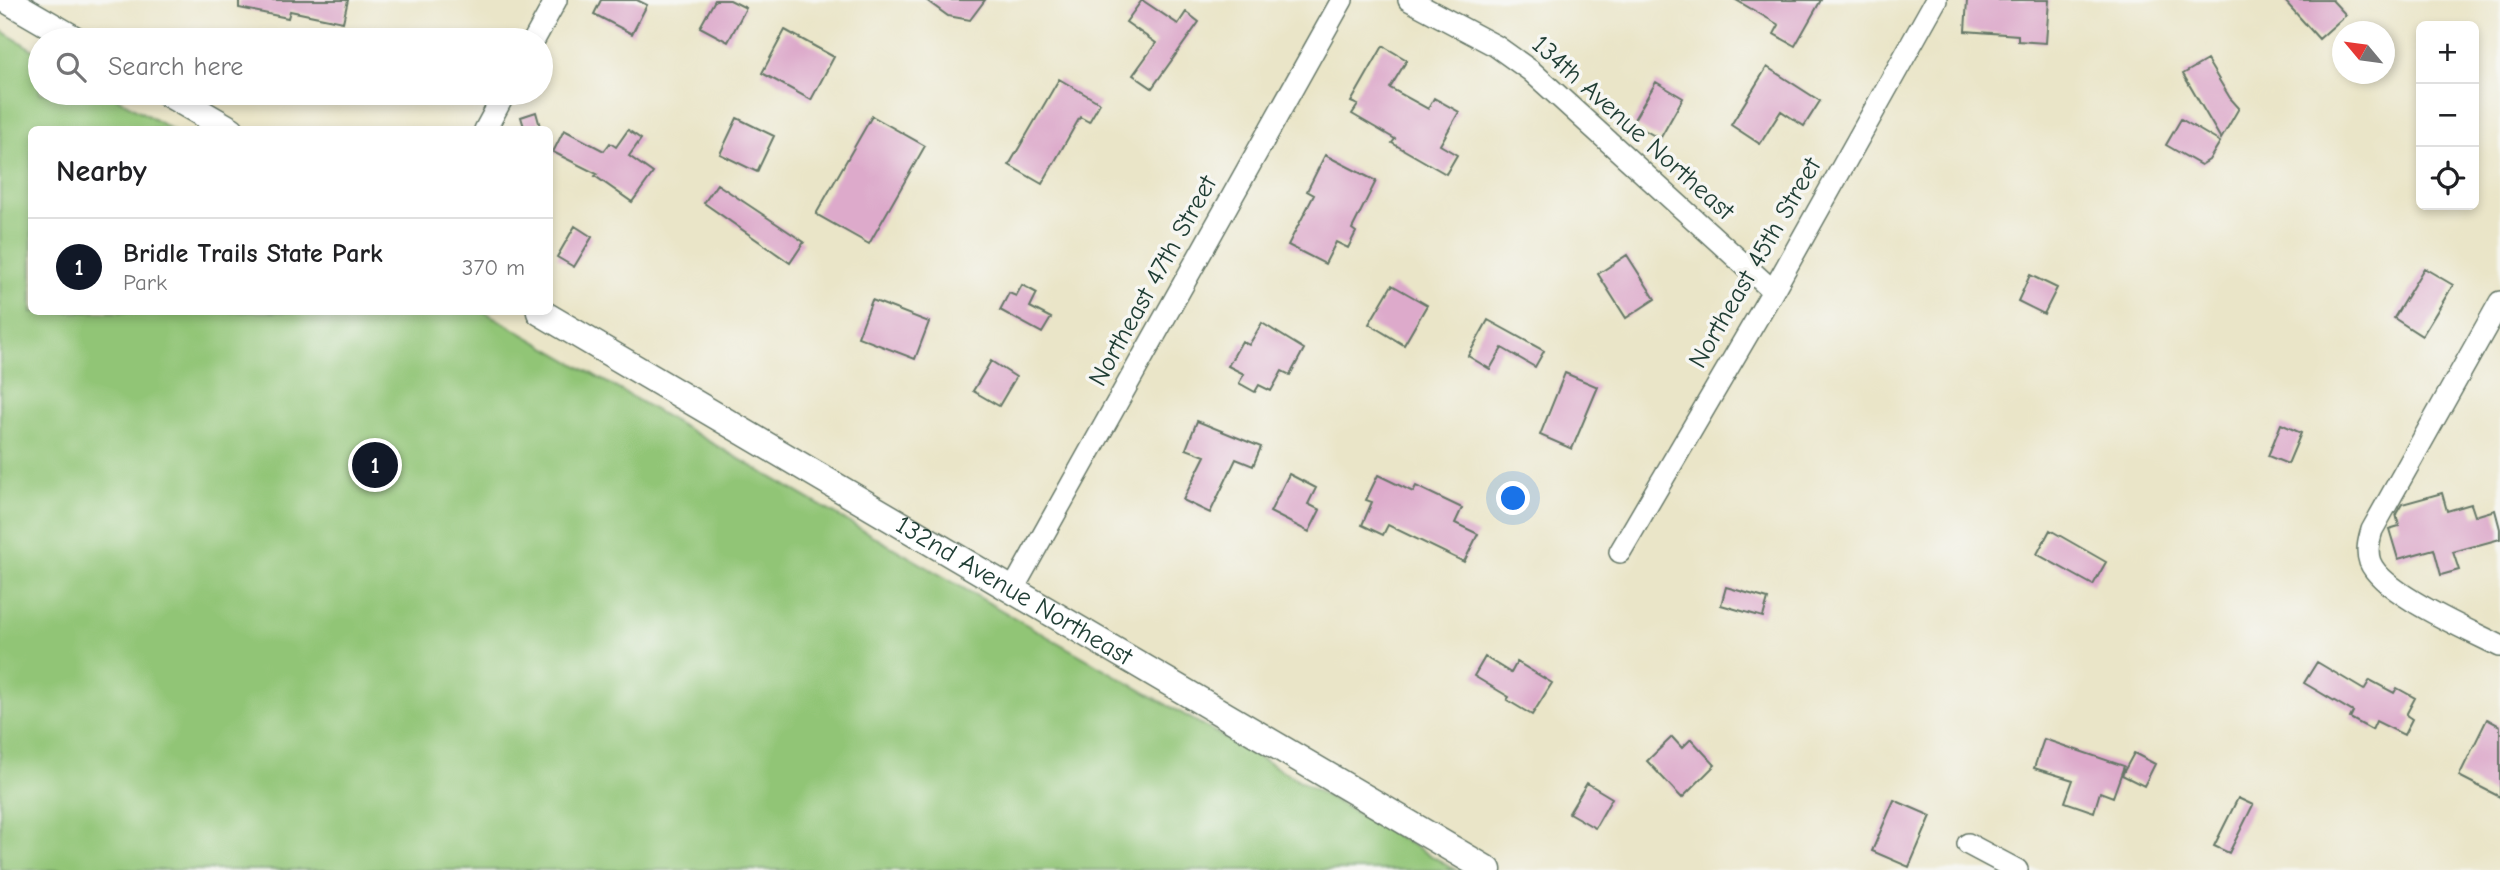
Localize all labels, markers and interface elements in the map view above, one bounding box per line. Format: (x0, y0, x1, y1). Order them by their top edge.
north arrow (2332, 21, 2395, 84)
map controls (2416, 21, 2479, 210)
button: + (2416, 21, 2479, 84)
search box (28, 28, 553, 105)
street label: 134th Avenue Northeast (1526, 29, 1741, 228)
icon: search (52, 48, 90, 86)
text: Search here (108, 52, 243, 82)
button: − (2416, 84, 2479, 147)
button: locate (2416, 147, 2479, 210)
street label: Northeast 45th Street (1683, 151, 1828, 373)
text: Nearby (56, 154, 147, 189)
street label: Northeast 47th Street (1083, 169, 1224, 391)
text: Bridle Trails State Park (123, 239, 383, 269)
text: 1 (74, 254, 84, 281)
text: 370 m (462, 254, 525, 281)
text: Park (123, 269, 167, 296)
pin: 1 (352, 439, 398, 491)
your location (1496, 481, 1530, 515)
street label: 132nd Avenue Northeast (890, 510, 1139, 673)

